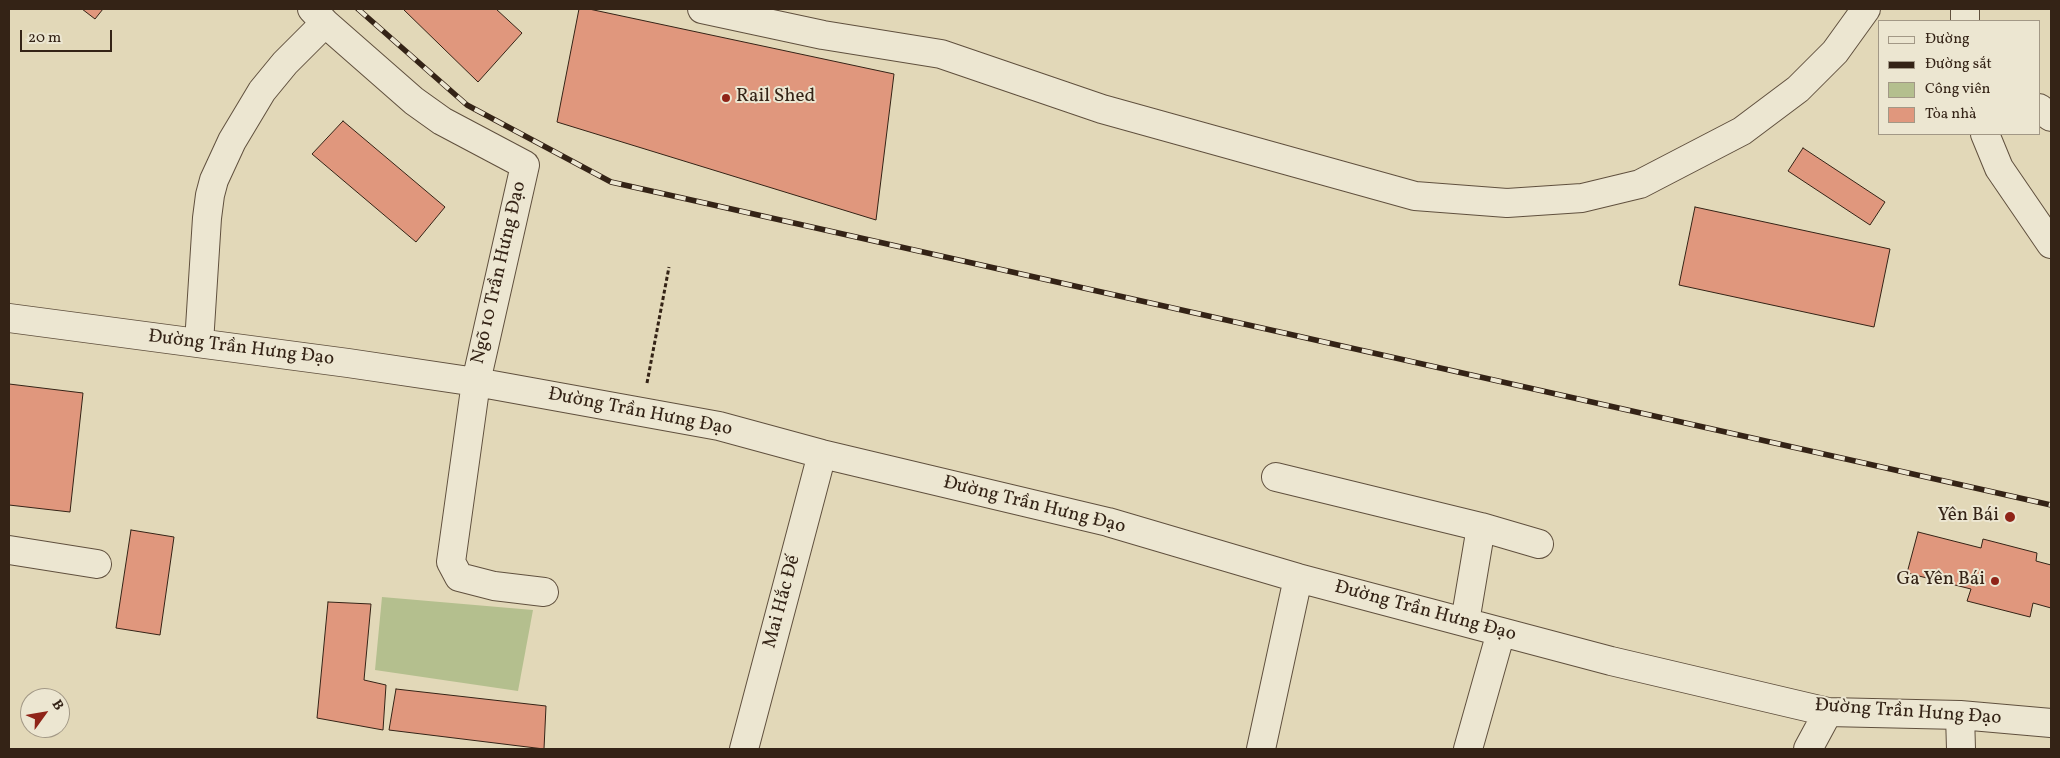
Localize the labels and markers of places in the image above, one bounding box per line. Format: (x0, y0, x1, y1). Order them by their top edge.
place label: Rail Shed (736, 87, 815, 109)
marker: Rail Shed (720, 92, 732, 104)
place label: Yên Bái (1938, 506, 1999, 528)
marker: Yên Bái (2003, 510, 2017, 524)
place label: Ga Yên Bái (1896, 570, 1985, 592)
marker: Ga Yên Bái (1989, 575, 2001, 587)

